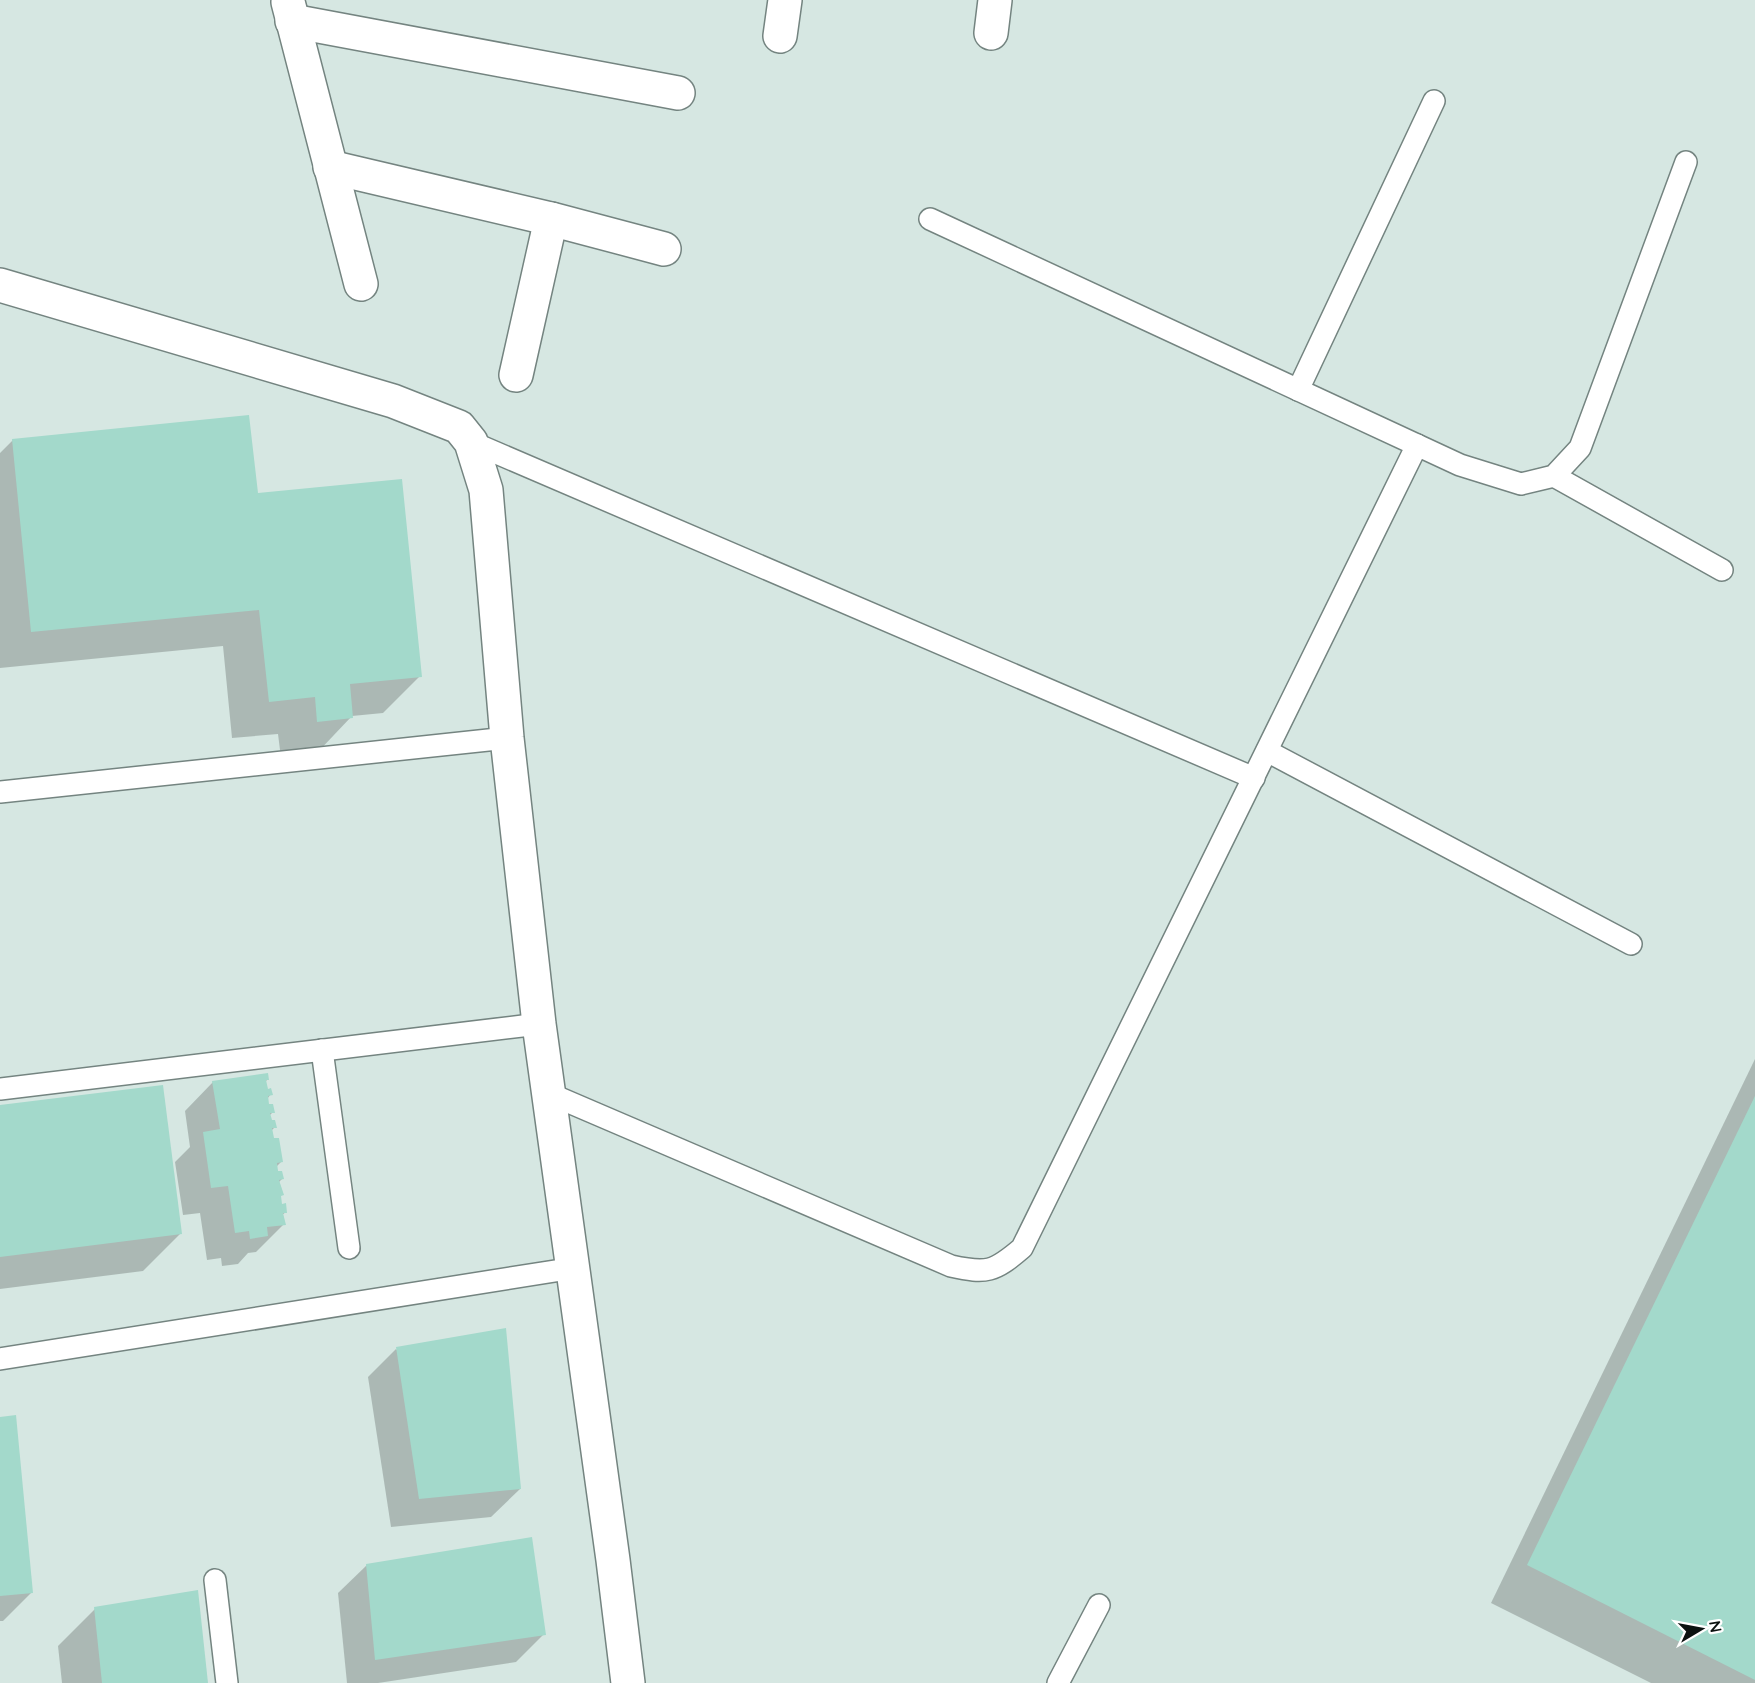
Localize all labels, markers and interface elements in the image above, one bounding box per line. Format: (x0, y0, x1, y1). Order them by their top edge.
north arrow (1671, 1599, 1731, 1659)
text: N (1705, 1619, 1727, 1634)

